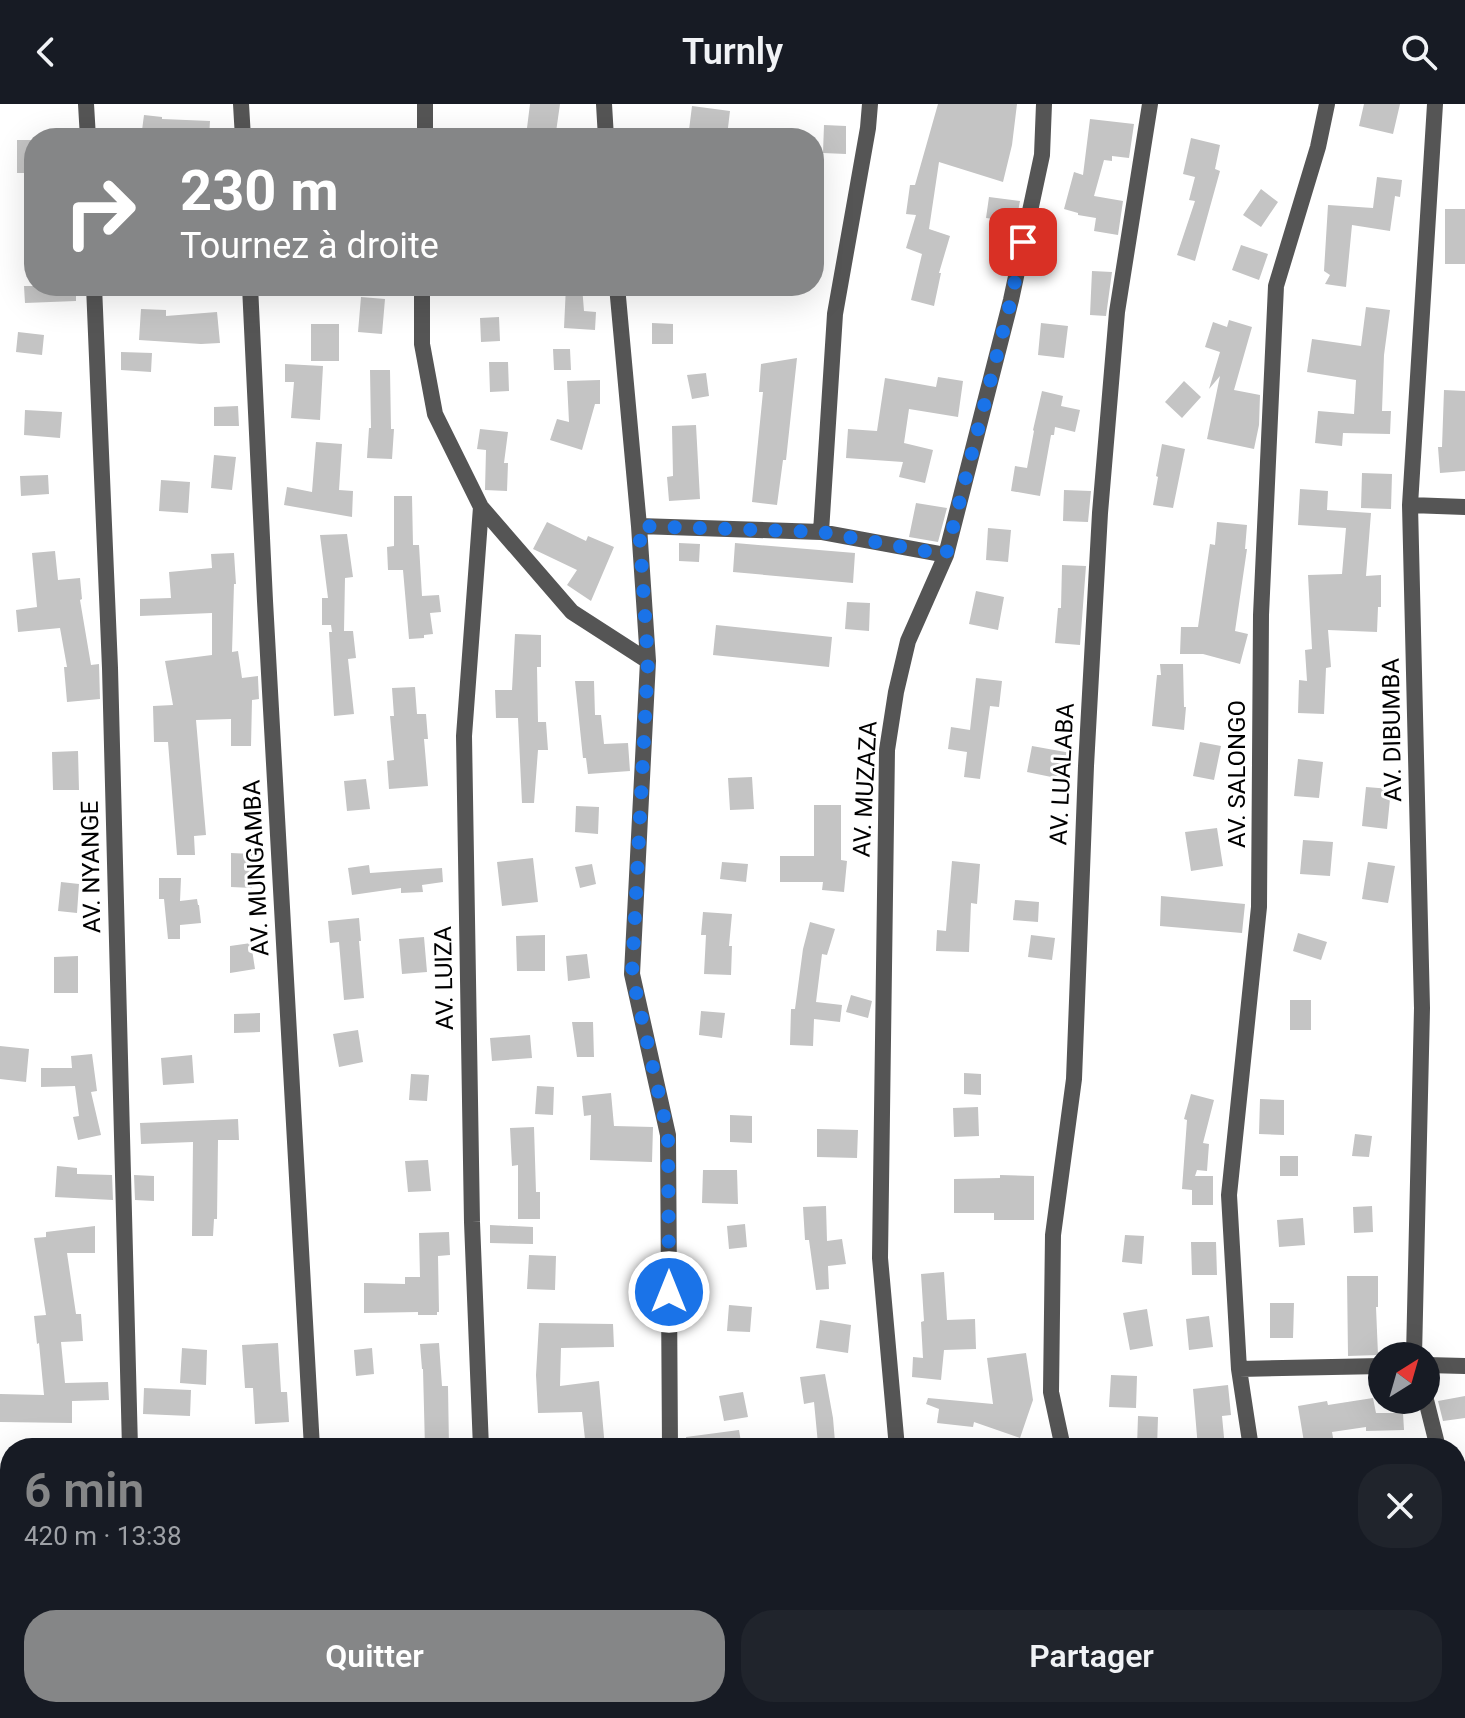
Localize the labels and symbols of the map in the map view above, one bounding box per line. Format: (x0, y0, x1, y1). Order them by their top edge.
pin (989, 208, 1057, 276)
street label: AV. DIBUMBA (1377, 657, 1407, 802)
street label: AV. SALONGO (1223, 700, 1251, 848)
street label: AV. LUALABA (1044, 702, 1080, 846)
street label: AV. MUZAZA (847, 720, 883, 858)
street label: AV. MUNGAMBA (237, 779, 275, 957)
street label: AV. NYANGE (76, 801, 106, 933)
street label: AV. LUIZA (429, 925, 459, 1030)
position arrow (627, 1250, 711, 1334)
north arrow (1368, 1342, 1440, 1414)

